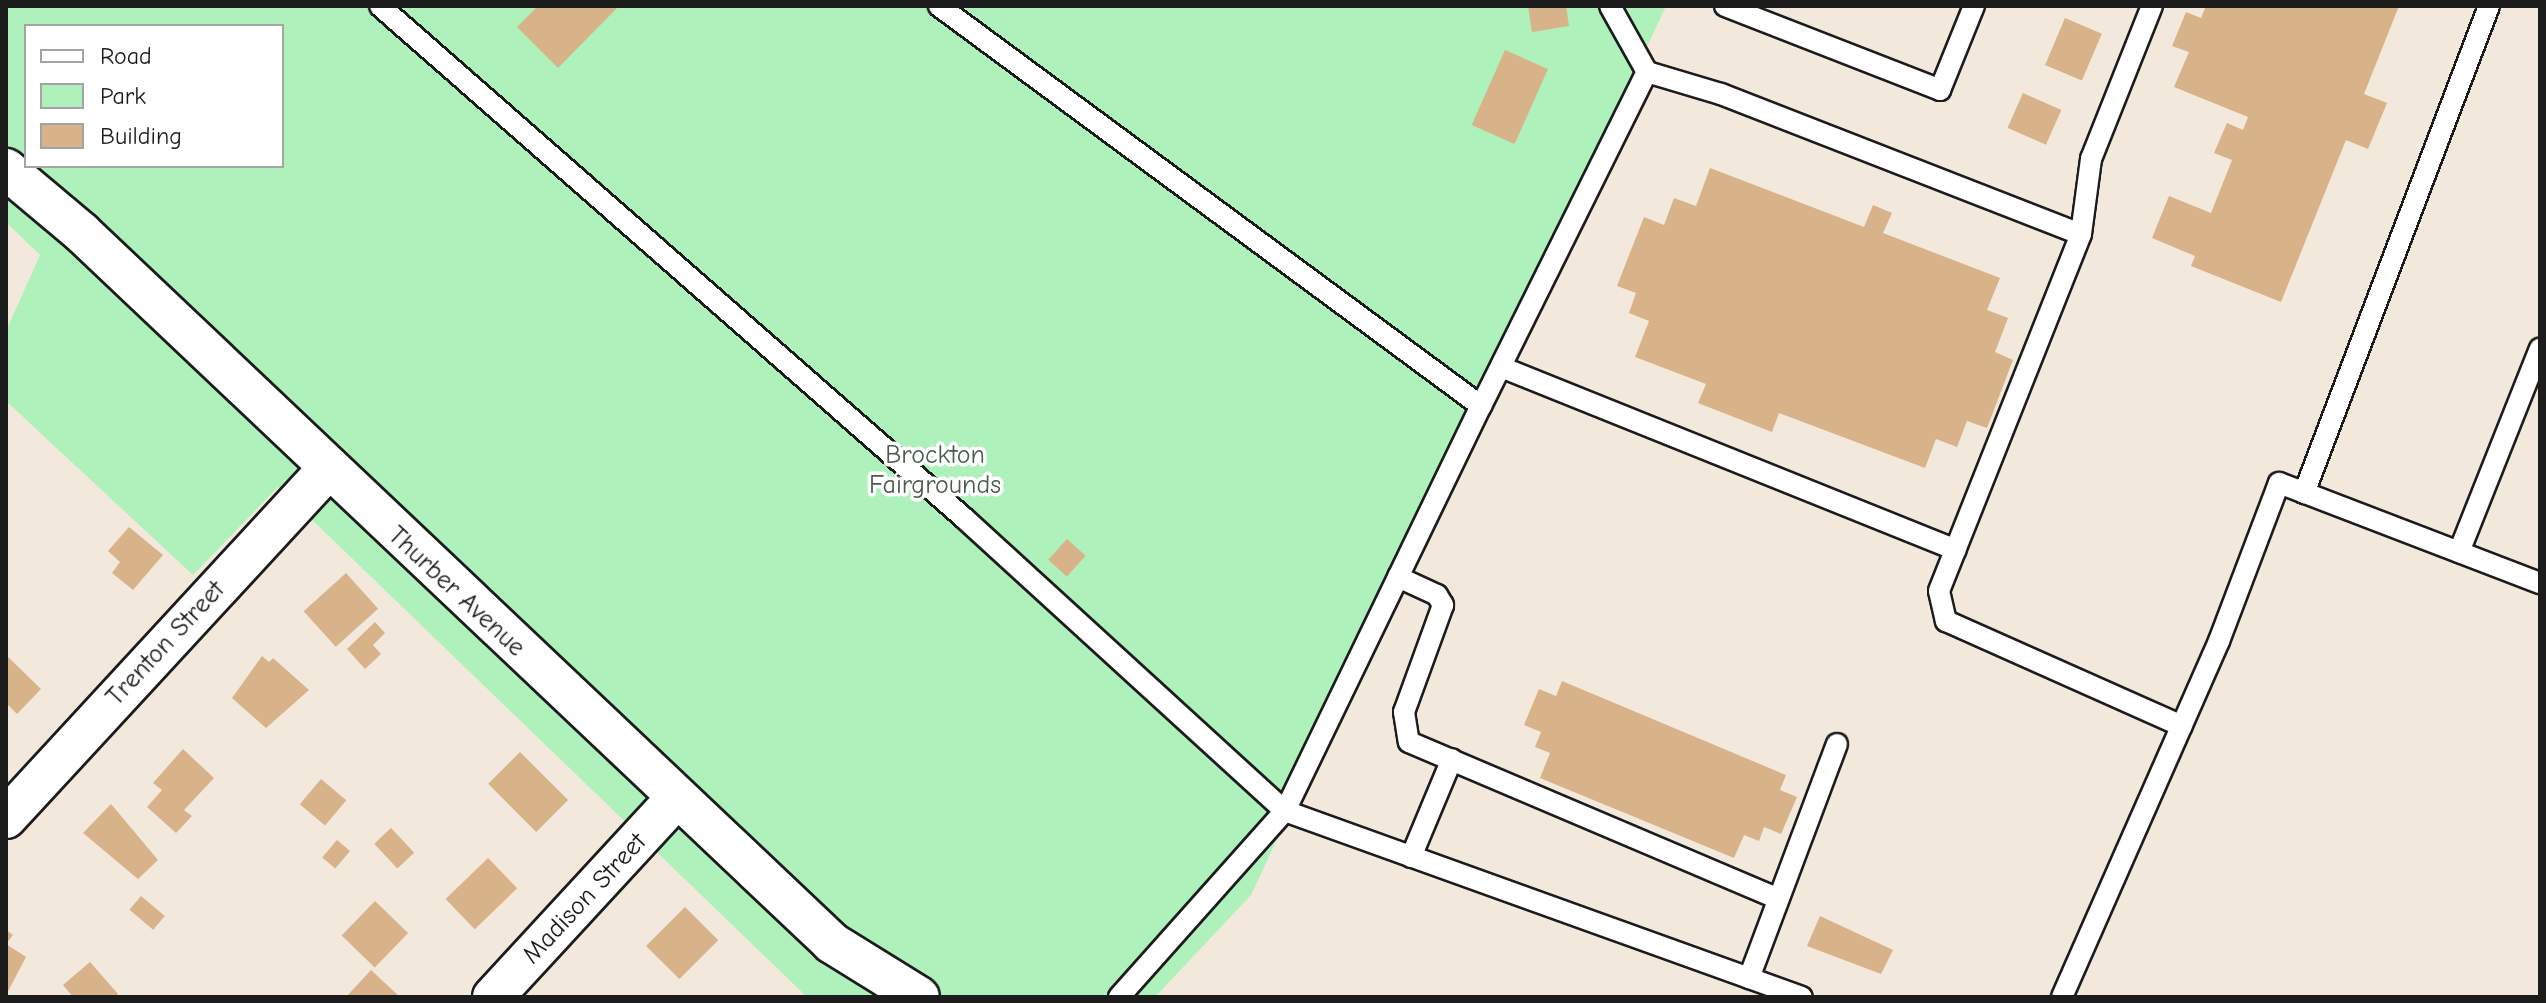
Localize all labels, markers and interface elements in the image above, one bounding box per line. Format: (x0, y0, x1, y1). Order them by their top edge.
legend (24, 24, 284, 168)
text: Road (100, 42, 152, 70)
text: Park (100, 82, 146, 110)
text: Building (100, 122, 182, 150)
park label: Brockton Fairgrounds (869, 440, 1001, 502)
street label: Thurber Avenue (381, 520, 531, 664)
street label: Trenton Street (100, 575, 232, 713)
street label: Madison Street (516, 827, 654, 971)

